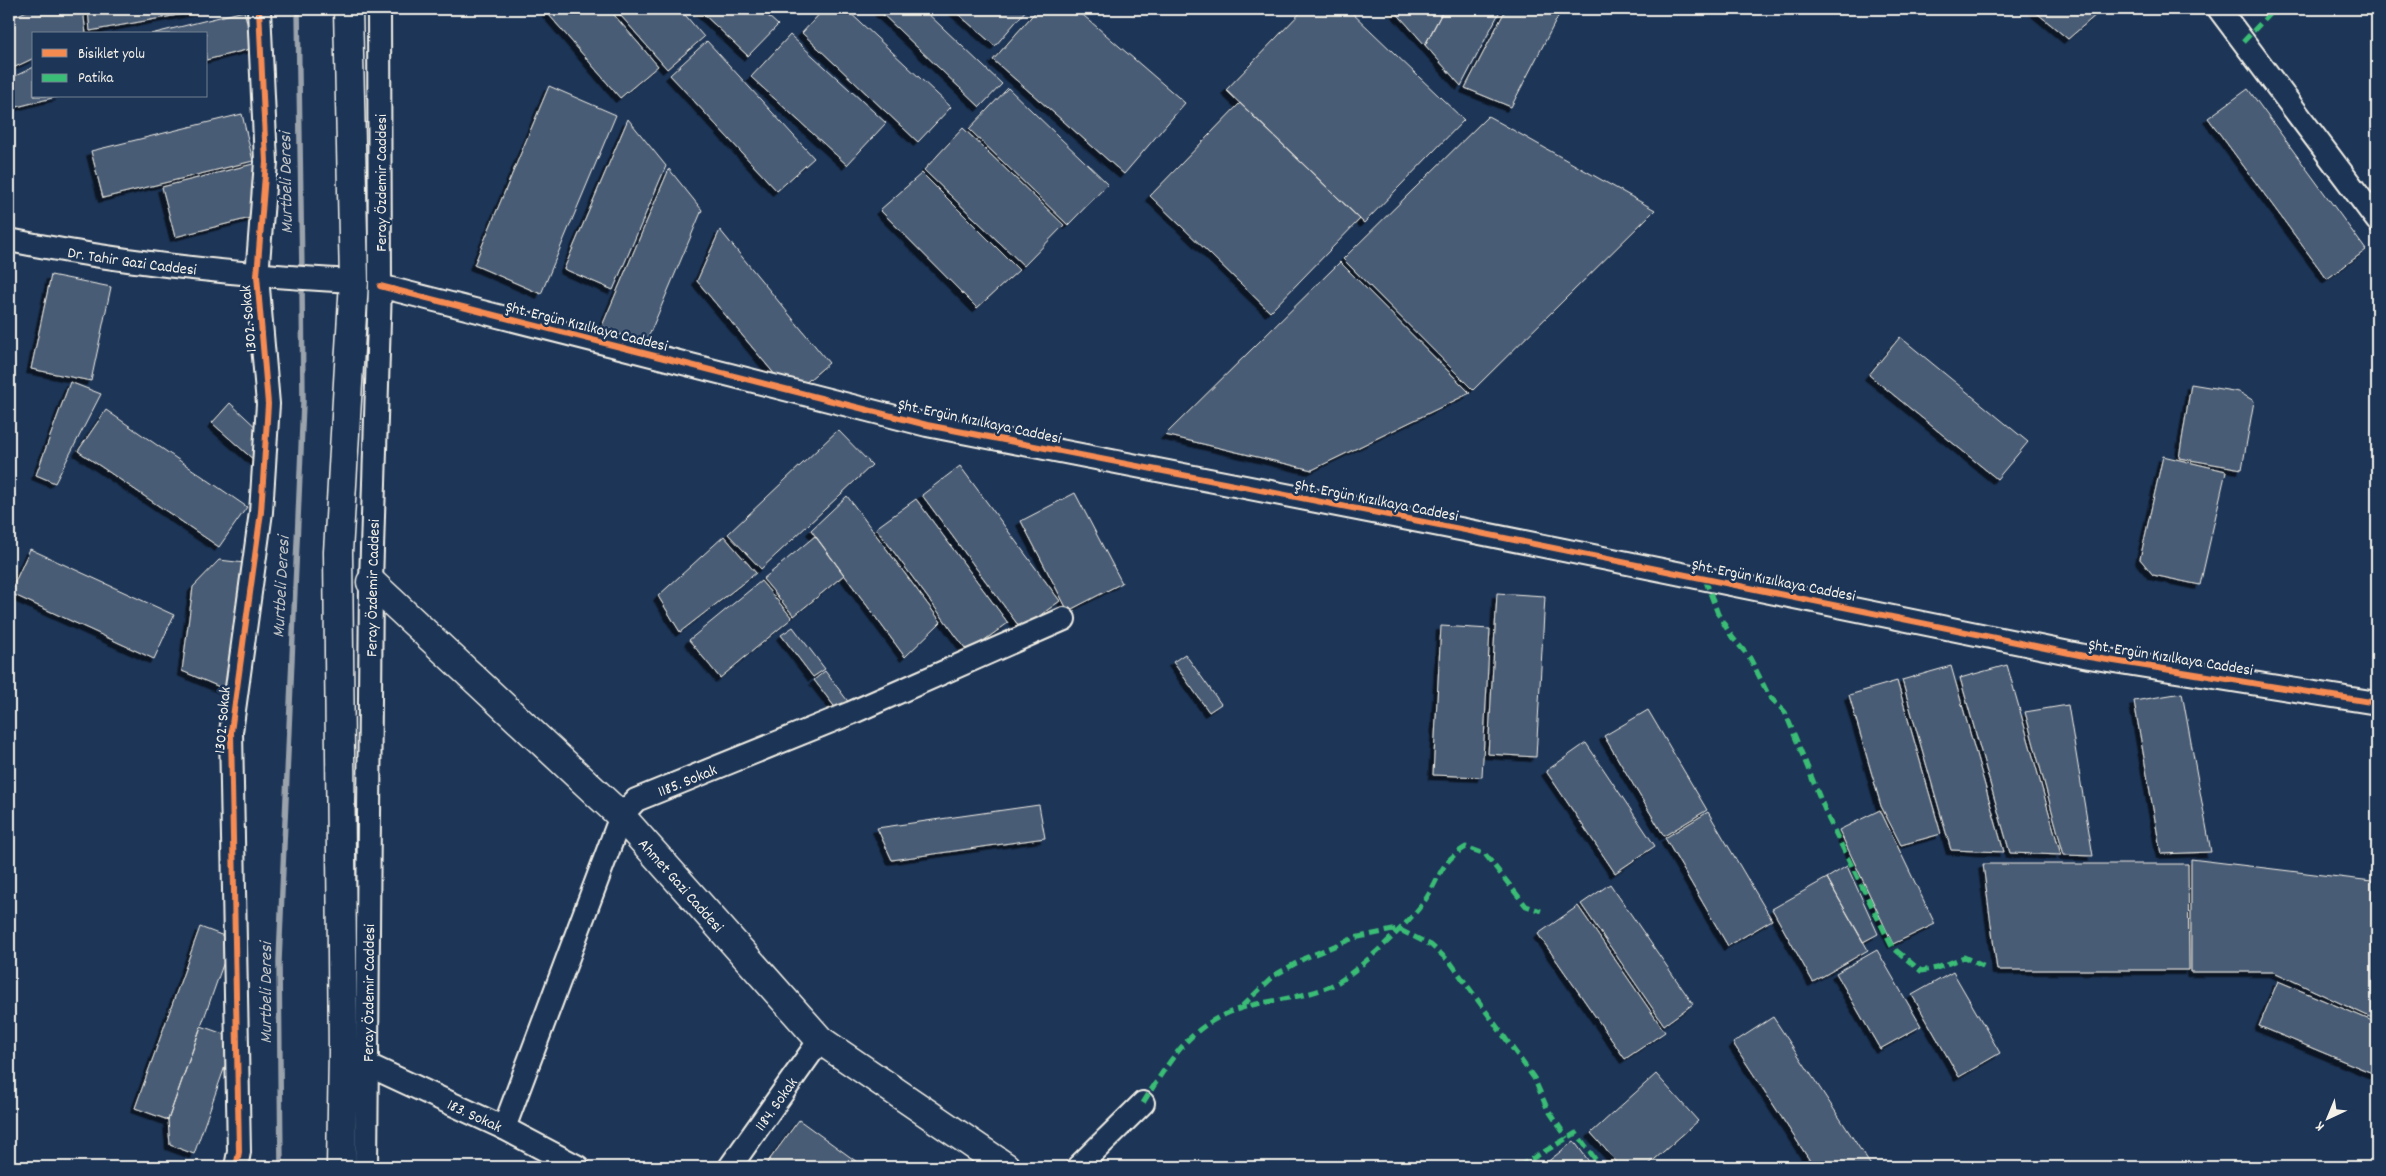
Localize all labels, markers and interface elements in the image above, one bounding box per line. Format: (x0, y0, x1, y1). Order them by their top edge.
legend (32, 32, 208, 98)
text: Bisiklet yolu (78, 44, 145, 66)
text: Patika (78, 68, 114, 90)
street label: Feray Özdemir Caddesi (371, 114, 394, 252)
water label: Murtbeli Deresi (274, 129, 301, 234)
street label: Dr. Tahir Gazi Caddesi (66, 242, 198, 283)
street label: 1302. Sokak (235, 284, 264, 353)
street label: Şht. Ergün Kızılkaya Caddesi (503, 296, 670, 359)
street label: Şht. Ergün Kızılkaya Caddesi (896, 394, 1063, 451)
street label: Şht. Ergün Kızılkaya Caddesi (1293, 474, 1460, 529)
street label: Feray Özdemir Caddesi (361, 519, 387, 657)
water label: Murtbeli Deresi (267, 533, 298, 639)
street label: Şht. Ergün Kızılkaya Caddesi (1690, 554, 1857, 609)
street label: Şht. Ergün Kızılkaya Caddesi (2087, 634, 2255, 683)
street label: 1302. Sokak (209, 686, 238, 755)
street label: 1185. Sokak (655, 759, 721, 804)
street label: Ahmet Gazi Caddesi (632, 834, 728, 938)
street label: Feray Özdemir Caddesi (358, 924, 382, 1062)
water label: Murtbeli Deresi (255, 939, 280, 1044)
street label: 1184. Sokak (750, 1073, 804, 1136)
street label: 183. Sokak (443, 1094, 505, 1140)
north arrow (2304, 1094, 2354, 1144)
text: K (2311, 1116, 2330, 1135)

